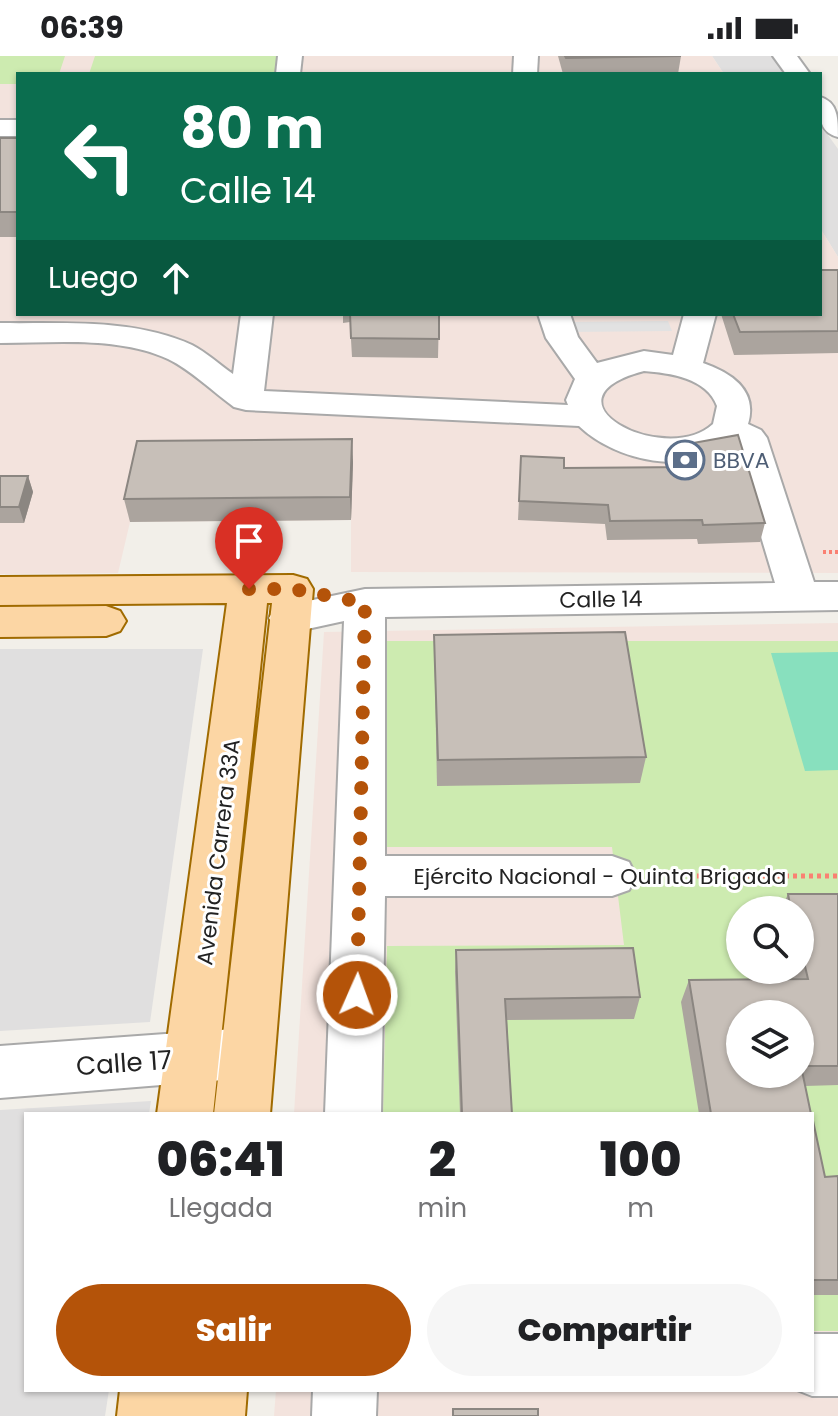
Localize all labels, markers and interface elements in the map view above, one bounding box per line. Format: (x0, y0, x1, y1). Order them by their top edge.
text: 06:39 (40, 6, 124, 49)
text: 80 m (180, 89, 324, 168)
icon: left (48, 104, 152, 208)
text: Calle 14 (180, 165, 316, 216)
text: Luego (48, 256, 138, 299)
icon: ahead (154, 256, 198, 300)
bank icon: BBVA (664, 439, 706, 481)
place label: BBVA (713, 445, 770, 476)
pin (215, 507, 283, 589)
icon: arrive (227, 519, 271, 563)
street label: Calle 14 (559, 583, 643, 616)
street label: Avenida Carrera 33A (189, 737, 248, 967)
street label: Ejército Nacional - Quinta Brigada (414, 861, 787, 892)
map controls (726, 896, 814, 1088)
button: search (726, 896, 814, 984)
position arrow (315, 953, 399, 1037)
button: layers (726, 1000, 814, 1088)
street label: Calle 17 (75, 1042, 173, 1084)
text: 06:41 (157, 1126, 285, 1193)
text: 2 (429, 1126, 456, 1193)
text: 100 (600, 1126, 681, 1193)
text: Llegada (169, 1190, 273, 1226)
text: min (417, 1190, 467, 1226)
text: m (627, 1190, 654, 1226)
button: Salir (56, 1284, 411, 1376)
button: Compartir (427, 1284, 782, 1376)

